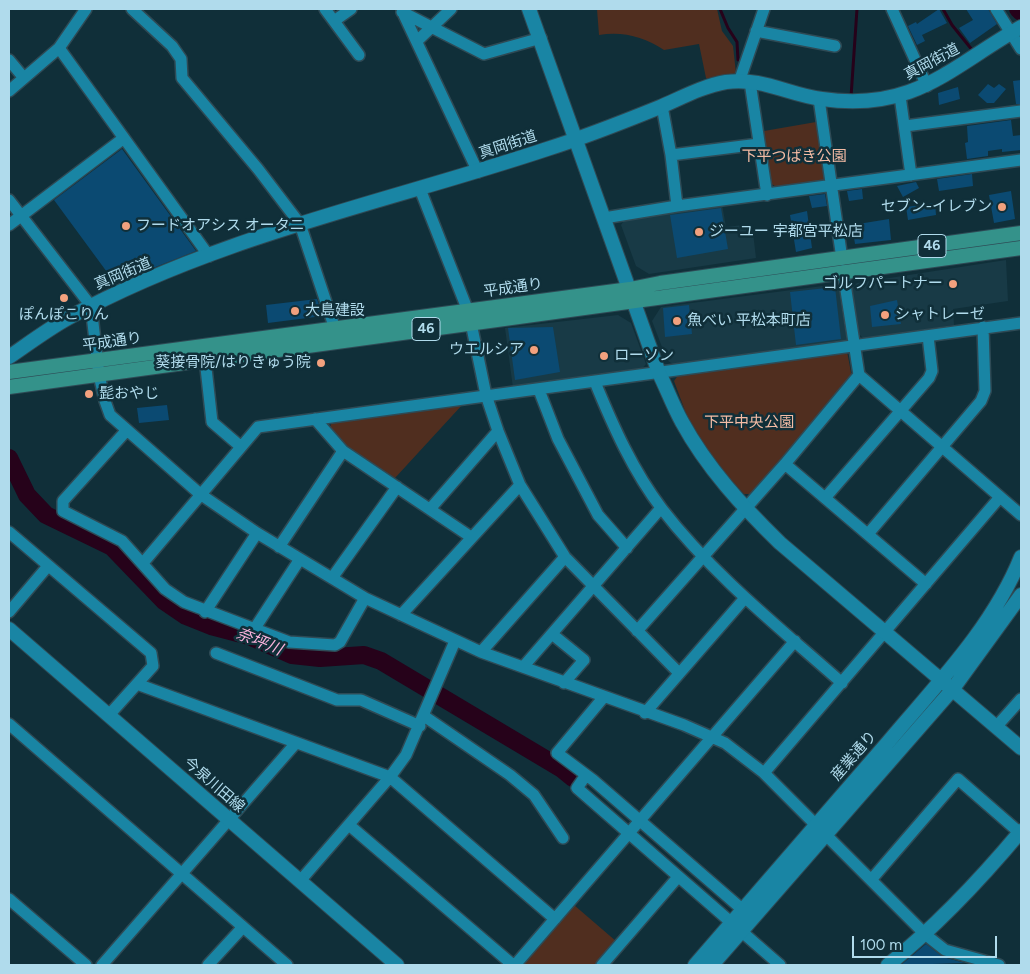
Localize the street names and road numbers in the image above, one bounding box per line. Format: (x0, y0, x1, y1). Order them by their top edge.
street label: 真岡街道 (901, 40, 963, 84)
street label: 真岡街道 (477, 127, 539, 163)
road number: 46 (918, 235, 946, 258)
street label: 真岡街道 (92, 254, 154, 294)
street label: 平成通り (482, 275, 544, 301)
road number: 46 (412, 318, 440, 340)
street label: 平成通り (81, 329, 143, 355)
street label: 産業通り (828, 727, 880, 785)
street label: 今泉川田線 (180, 754, 248, 816)

